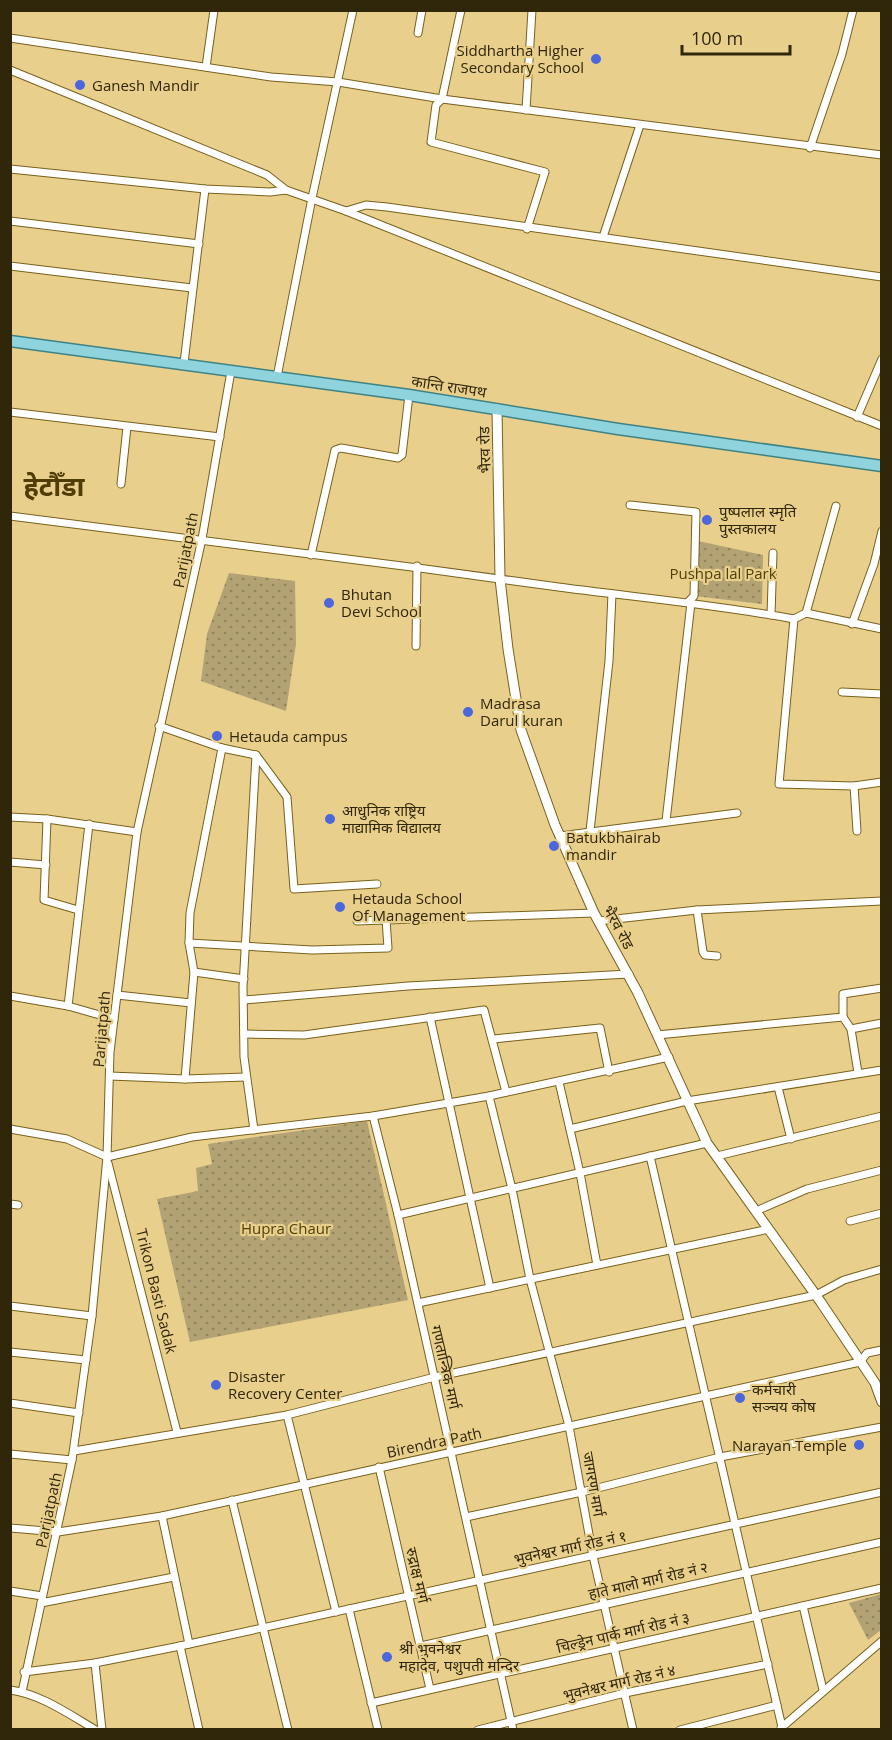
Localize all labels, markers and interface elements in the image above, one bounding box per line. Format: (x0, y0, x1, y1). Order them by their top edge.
scale bar (682, 18, 790, 56)
text: 100 m (691, 26, 743, 50)
place label: Siddhartha Higher Secondary School (456, 40, 584, 77)
marker: Siddhartha Higher Secondary School (589, 52, 603, 66)
place label: Ganesh Mandir (92, 75, 199, 95)
marker: Ganesh Mandir (73, 78, 87, 92)
street label: कान्ति राजपथ (410, 370, 488, 402)
street label: भैरव रोड (473, 425, 495, 474)
district label: हेटौँडा (23, 467, 86, 504)
place label: पुष्पलाल स्मृति पुस्तकालय (719, 501, 797, 539)
street label: Parijatpath (168, 510, 202, 590)
marker: पुष्पलाल स्मृति पुस्तकालय (700, 513, 714, 527)
park label: Pushpa lal Park (669, 563, 777, 583)
place label: Bhutan Devi School (341, 584, 422, 621)
marker: Bhutan Devi School (322, 596, 336, 610)
place label: Madrasa Darul kuran (480, 693, 563, 730)
marker: Madrasa Darul kuran (461, 705, 475, 719)
place label: Hetauda campus (229, 726, 348, 746)
marker: Hetauda campus (210, 729, 224, 743)
place label: आधुनिक राष्ट्रिय माद्यामिक विद्यालय (342, 800, 441, 837)
marker: आधुनिक राष्ट्रिय माद्यामिक विद्यालय (323, 812, 337, 826)
place label: Batukbhairab mandir (566, 827, 661, 864)
marker: Batukbhairab mandir (547, 839, 561, 853)
place label: Hetauda School Of Management (352, 888, 465, 925)
marker: Hetauda School Of Management (333, 900, 347, 914)
street label: भैरव रोड (599, 902, 640, 953)
street label: Parijatpath (88, 990, 114, 1068)
park label: Hupra Chaur (241, 1218, 331, 1238)
street label: Trikon Basti Sadak (132, 1226, 182, 1356)
street label: गणतान्त्रिक मार्ग (427, 1323, 466, 1412)
place label: Disaster Recovery Center (228, 1366, 342, 1403)
marker: Disaster Recovery Center (209, 1378, 223, 1392)
place label: कर्मचारी सञ्चय कोष (752, 1379, 816, 1416)
marker: कर्मचारी सञ्चय कोष (733, 1391, 747, 1405)
street label: Birendra Path (385, 1422, 483, 1462)
place label: Narayan Temple (732, 1435, 847, 1455)
marker: Narayan Temple (852, 1438, 866, 1452)
street label: जागरण मार्ग (578, 1450, 610, 1519)
street label: Parijatpath (30, 1470, 66, 1550)
street label: भुवनेश्वर मार्ग रोड नं १ (512, 1525, 628, 1570)
street label: रुद्राक्ष मार्ग (402, 1545, 434, 1606)
street label: हाते मालो मार्ग रोड नं २ (586, 1557, 710, 1603)
street label: चिल्ड्रेन पार्क मार्ग रोड नं ३ (554, 1607, 692, 1657)
place label: श्री भुवनेश्वर महादेव, पशुपती मन्दिर (399, 1638, 520, 1676)
marker: श्री भुवनेश्वर महादेव, पशुपती मन्दिर (380, 1650, 394, 1664)
street label: भुवनेश्वर मार्ग रोड नं ४ (561, 1659, 678, 1706)

